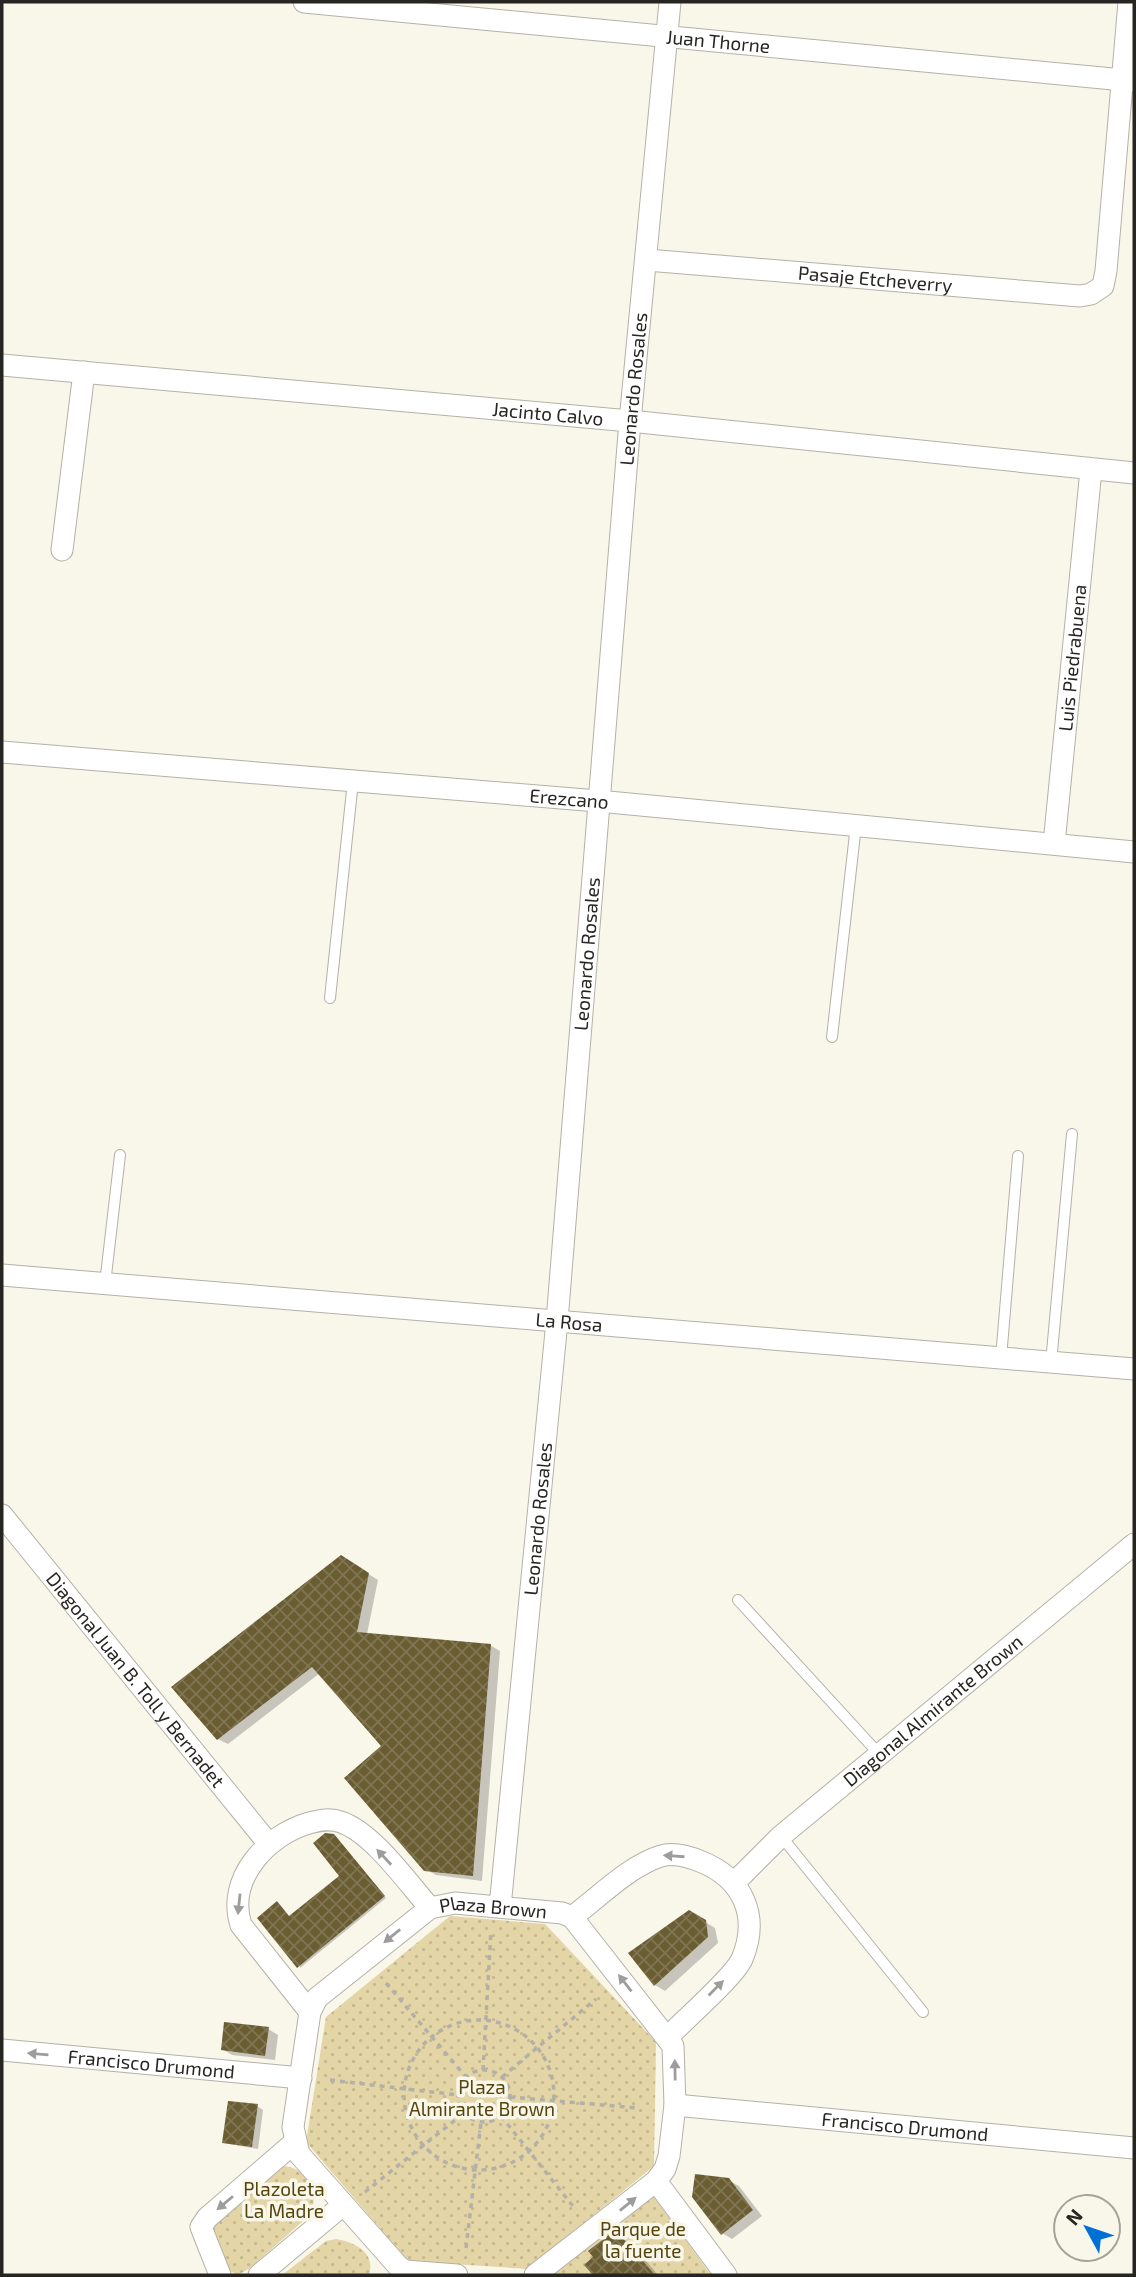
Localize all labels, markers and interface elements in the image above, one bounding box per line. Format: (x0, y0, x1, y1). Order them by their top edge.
street label: Juan Thorne (665, 25, 771, 57)
street label: Pasaje Etcheverry (797, 261, 953, 296)
street label: Leonardo Rosales (614, 311, 651, 466)
street label: Jacinto Calvo (491, 397, 604, 430)
street label: Luis Piedrabuena (1053, 583, 1091, 732)
street label: Erezcano (529, 783, 610, 813)
street label: Leonardo Rosales (569, 876, 604, 1031)
street label: La Rosa (535, 1307, 603, 1336)
street label: Leonardo Rosales (518, 1441, 556, 1596)
street label: Diagonal Juan B. Toll y Bernadet (42, 1567, 230, 1792)
street label: Diagonal Almirante Brown (838, 1629, 1027, 1791)
one-way arrow (376, 1848, 392, 1866)
one-way arrow (663, 1850, 685, 1861)
street label: Plaza Brown (437, 1891, 548, 1923)
one-way arrow (233, 1893, 244, 1915)
one-way arrow (383, 1928, 401, 1942)
one-way arrow (618, 1975, 633, 1992)
one-way arrow (707, 1980, 723, 1997)
street label: Francisco Drumond (67, 2044, 236, 2083)
one-way arrow (27, 2048, 49, 2059)
one-way arrow (669, 2059, 681, 2081)
park label: Plaza Almirante Brown (409, 2075, 555, 2120)
street label: Francisco Drumond (821, 2107, 989, 2145)
park label: Plazoleta La Madre (243, 2177, 325, 2222)
north arrow (1052, 2193, 1122, 2263)
one-way arrow (216, 2195, 234, 2210)
one-way arrow (619, 2197, 636, 2212)
text: N (1060, 2204, 1087, 2229)
park label: Parque de la fuente (600, 2217, 686, 2262)

